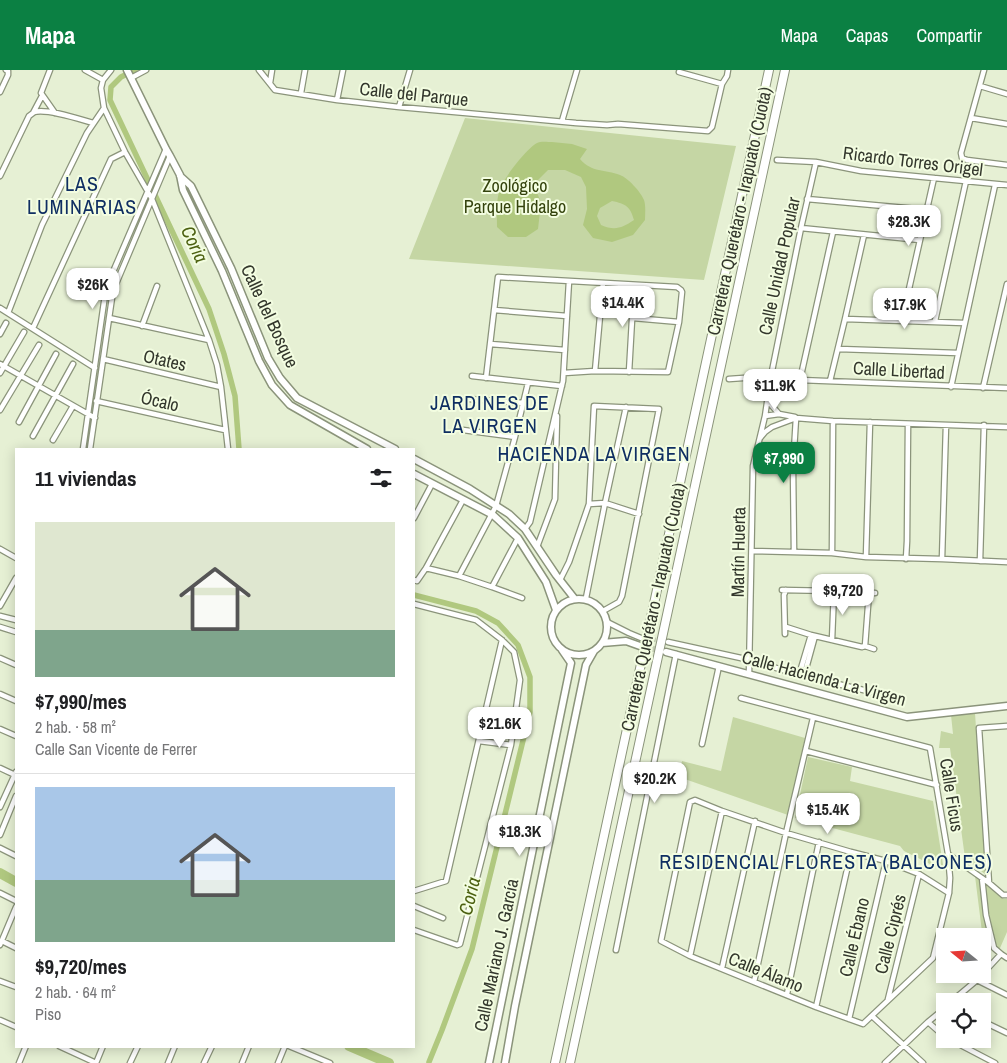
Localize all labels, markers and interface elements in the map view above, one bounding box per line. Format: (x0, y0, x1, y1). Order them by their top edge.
text: Mapa (25, 19, 75, 51)
text: Mapa (781, 23, 818, 48)
text: Capas (846, 23, 888, 48)
text: Compartir (916, 23, 982, 48)
street label: Calle del Parque (358, 76, 470, 112)
street label: Carretera Querétaro - Irapuato (Cuota) (700, 84, 778, 338)
street label: Ricardo Torres Origel (842, 140, 984, 182)
district label: LAS LUMINARIAS (27, 170, 137, 220)
park label: Zoológico Parque Hidalgo (464, 173, 566, 219)
street label: Calle Unidad Popular (752, 195, 806, 337)
pin: $28.3K (868, 204, 950, 247)
text: $28.3K (888, 210, 930, 232)
water label: Coria (175, 221, 215, 267)
street label: Calle del Bosque (235, 260, 305, 372)
pin: $26K (63, 268, 123, 310)
text: $26K (77, 273, 109, 295)
pin: $14.4K (582, 286, 664, 328)
pin: $17.9K (864, 288, 946, 330)
text: $14.4K (602, 291, 644, 313)
text: $17.9K (884, 293, 926, 315)
street label: Otates (141, 343, 189, 377)
street label: Calle Libertad (852, 355, 946, 385)
pin: $11.9K (734, 368, 816, 411)
text: $11.9K (754, 374, 796, 396)
street label: Ócalo (138, 384, 182, 418)
district label: JARDINES DE LA VIRGEN (430, 389, 550, 439)
district label: HACIENDA LA VIRGEN (498, 440, 691, 467)
pin: $7,990 (743, 442, 825, 484)
text: $7,990 (764, 447, 804, 469)
text: 11 viviendas (35, 464, 137, 493)
icon: filters (367, 464, 395, 492)
street label: Carretera Querétaro - Irapuato (Cuota) (614, 480, 692, 734)
street label: Martín Huerta (725, 507, 751, 597)
icon: home (170, 554, 260, 644)
pin: $9,720 (802, 574, 884, 616)
text: $9,720 (823, 579, 863, 601)
street label: Calle Hacienda La Virgen (739, 644, 909, 712)
text: $7,990/mes (35, 687, 127, 716)
pin: $21.6K (459, 706, 541, 749)
text: $21.6K (479, 712, 521, 734)
text: 2 hab. · 58 m² (35, 716, 116, 738)
text: Calle San Vicente de Ferrer (35, 738, 197, 760)
street label: Calle Ficus (934, 757, 970, 833)
pin: $20.2K (614, 762, 696, 804)
text: $20.2K (634, 767, 676, 789)
pin: $15.4K (787, 792, 869, 835)
text: $15.4K (807, 798, 849, 820)
pin: $18.3K (479, 814, 561, 857)
icon: home (170, 820, 260, 910)
text: $18.3K (499, 820, 541, 842)
district label: RESIDENCIAL FLORESTA (BALCONES) (659, 848, 993, 875)
water label: Coria (452, 874, 486, 918)
street label: Calle Mariano J. García (468, 876, 524, 1034)
street label: Calle Ciprés (868, 892, 912, 976)
street label: Calle Ébano (833, 895, 875, 979)
north arrow (936, 928, 991, 982)
map controls (936, 928, 991, 1048)
street label: Calle Álamo (725, 946, 807, 998)
text: $9,720/mes (35, 952, 127, 981)
text: 2 hab. · 64 m² (35, 981, 116, 1003)
button: locate (936, 993, 991, 1048)
text: Piso (35, 1003, 61, 1025)

